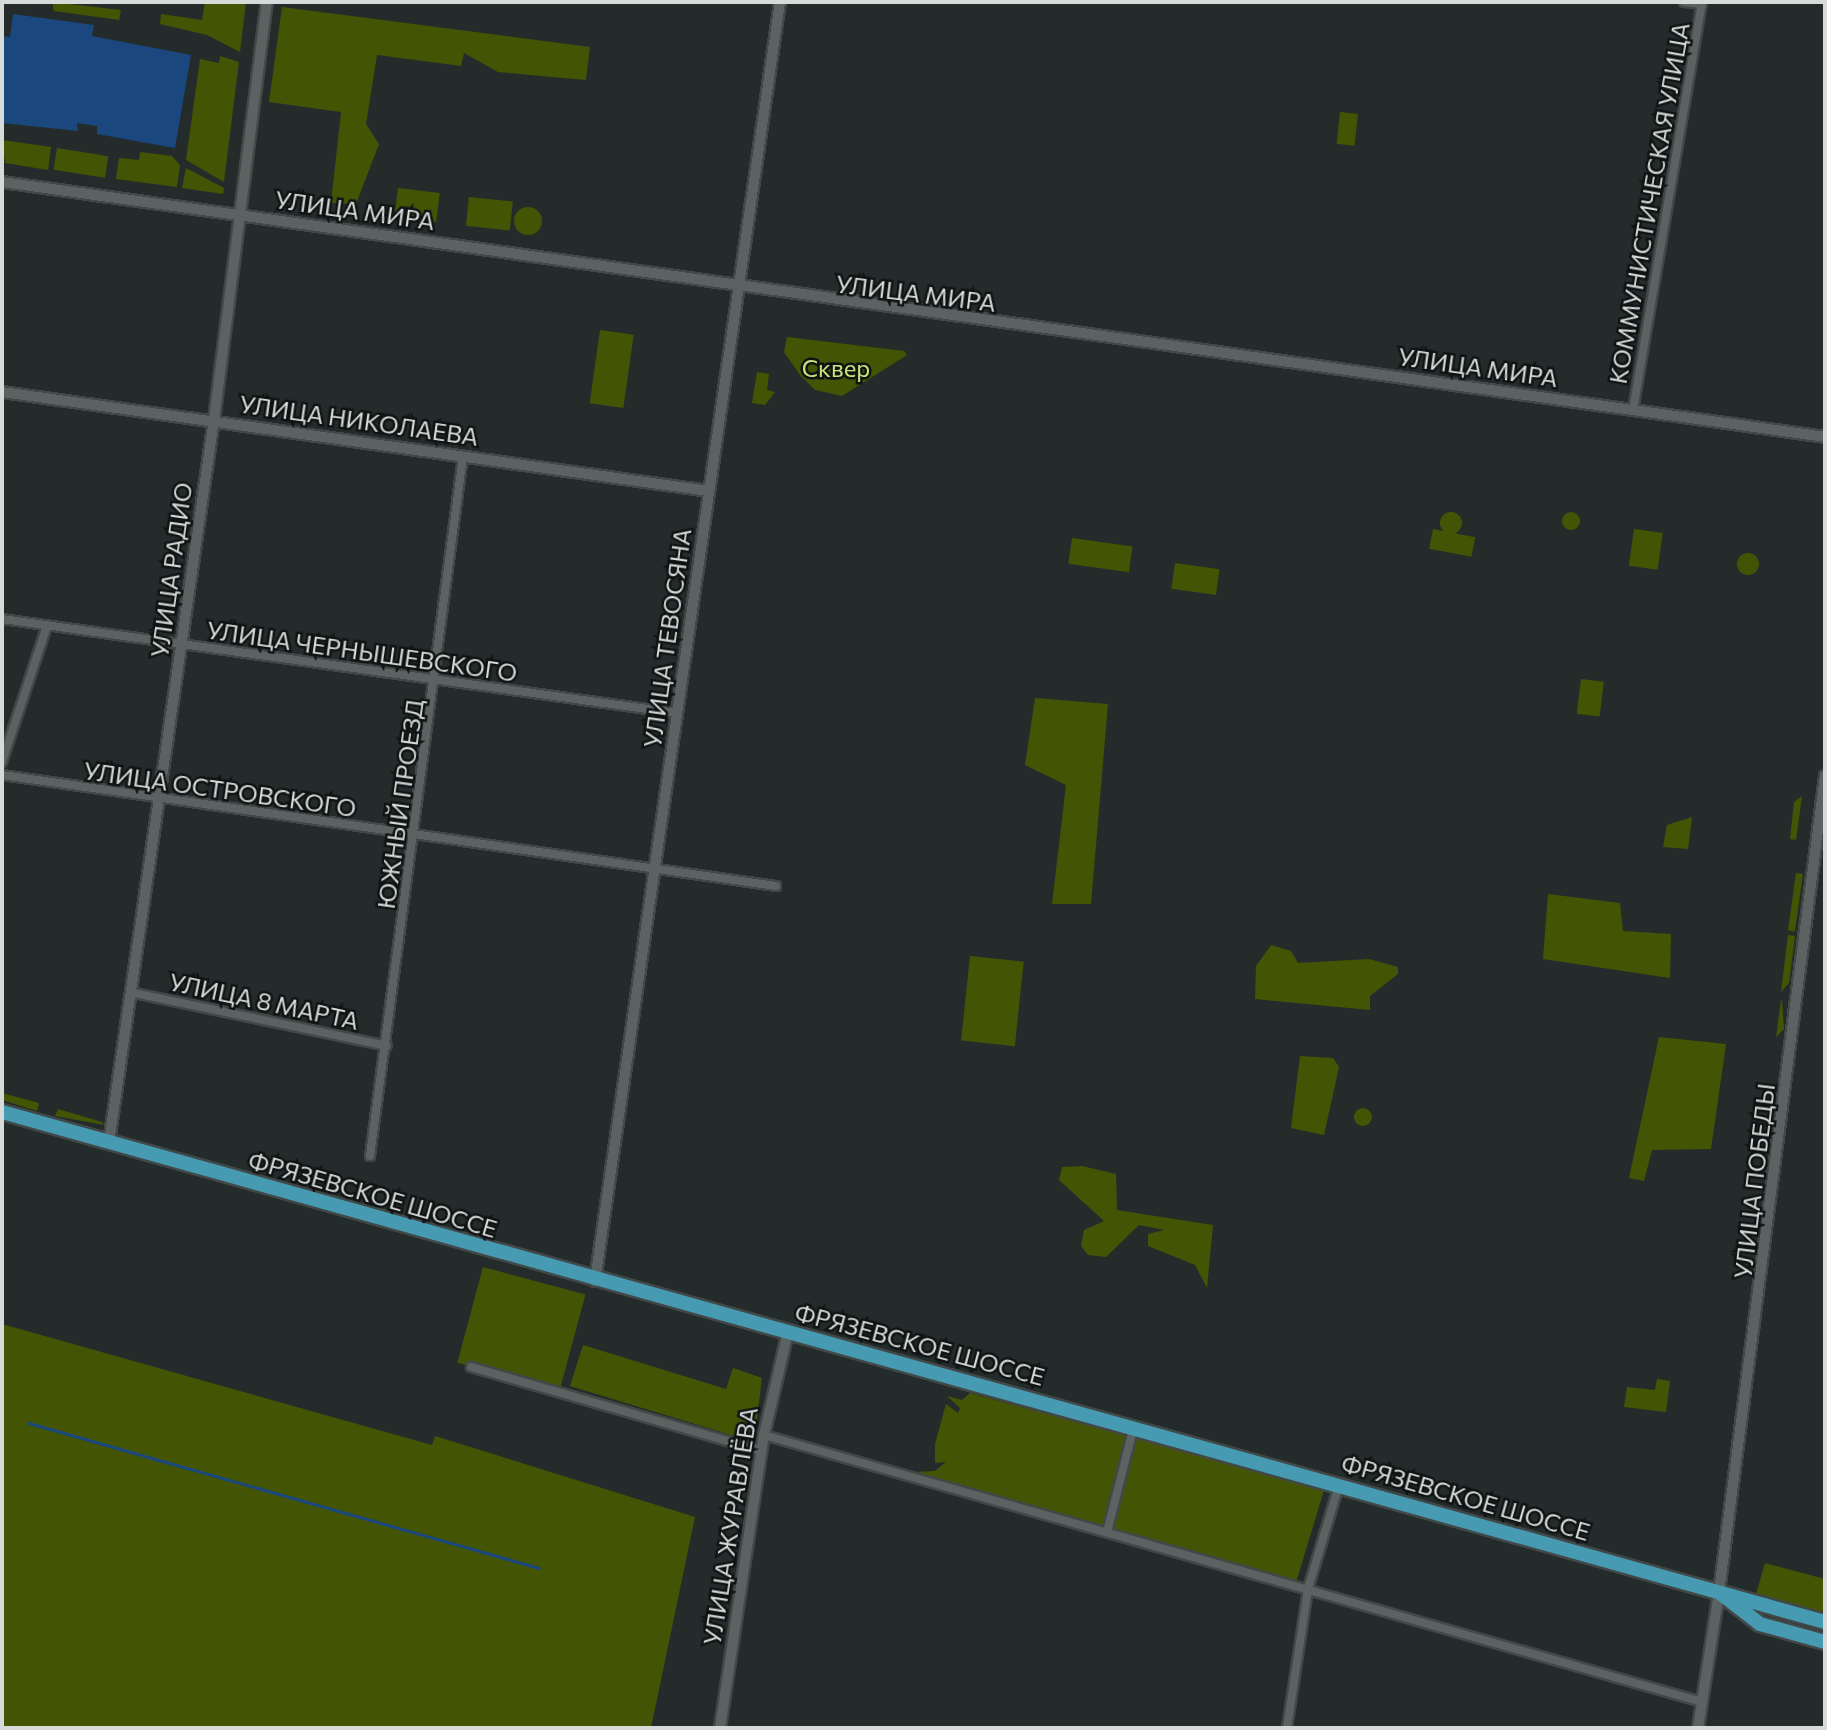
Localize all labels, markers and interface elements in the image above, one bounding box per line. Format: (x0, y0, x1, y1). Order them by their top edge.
street label: КОММУНИСТИЧЕСКАЯ УЛИЦА (1603, 20, 1695, 386)
street label: УЛИЦА МИРА (273, 185, 437, 235)
street label: УЛИЦА МИРА (834, 269, 998, 317)
street label: УЛИЦА МИРА (1396, 342, 1560, 392)
park label: Сквер (802, 354, 870, 382)
street label: УЛИЦА НИКОЛАЕВА (238, 389, 480, 451)
street label: УЛИЦА РАДИО (144, 481, 198, 659)
street label: УЛИЦА ТЕВОСЯНА (637, 526, 697, 750)
street label: УЛИЦА ЧЕРНЫШЕВСКОГО (205, 615, 519, 687)
street label: ЮЖНЫЙ ПРОЕЗД (371, 697, 429, 911)
street label: УЛИЦА ОСТРОВСКОГО (82, 756, 358, 822)
street label: УЛИЦА 8 МАРТА (166, 967, 362, 1035)
street label: УЛИЦА ПОБЕДЫ (1728, 1082, 1780, 1280)
street label: ФРЯЗЕВСКОЕ ШОССЕ (245, 1145, 501, 1243)
street label: ФРЯЗЕВСКОЕ ШОССЕ (792, 1297, 1048, 1391)
street label: УЛИЦА ЖУРАВЛЁВА (697, 1405, 763, 1647)
street label: ФРЯЗЕВСКОЕ ШОССЕ (1338, 1448, 1594, 1546)

